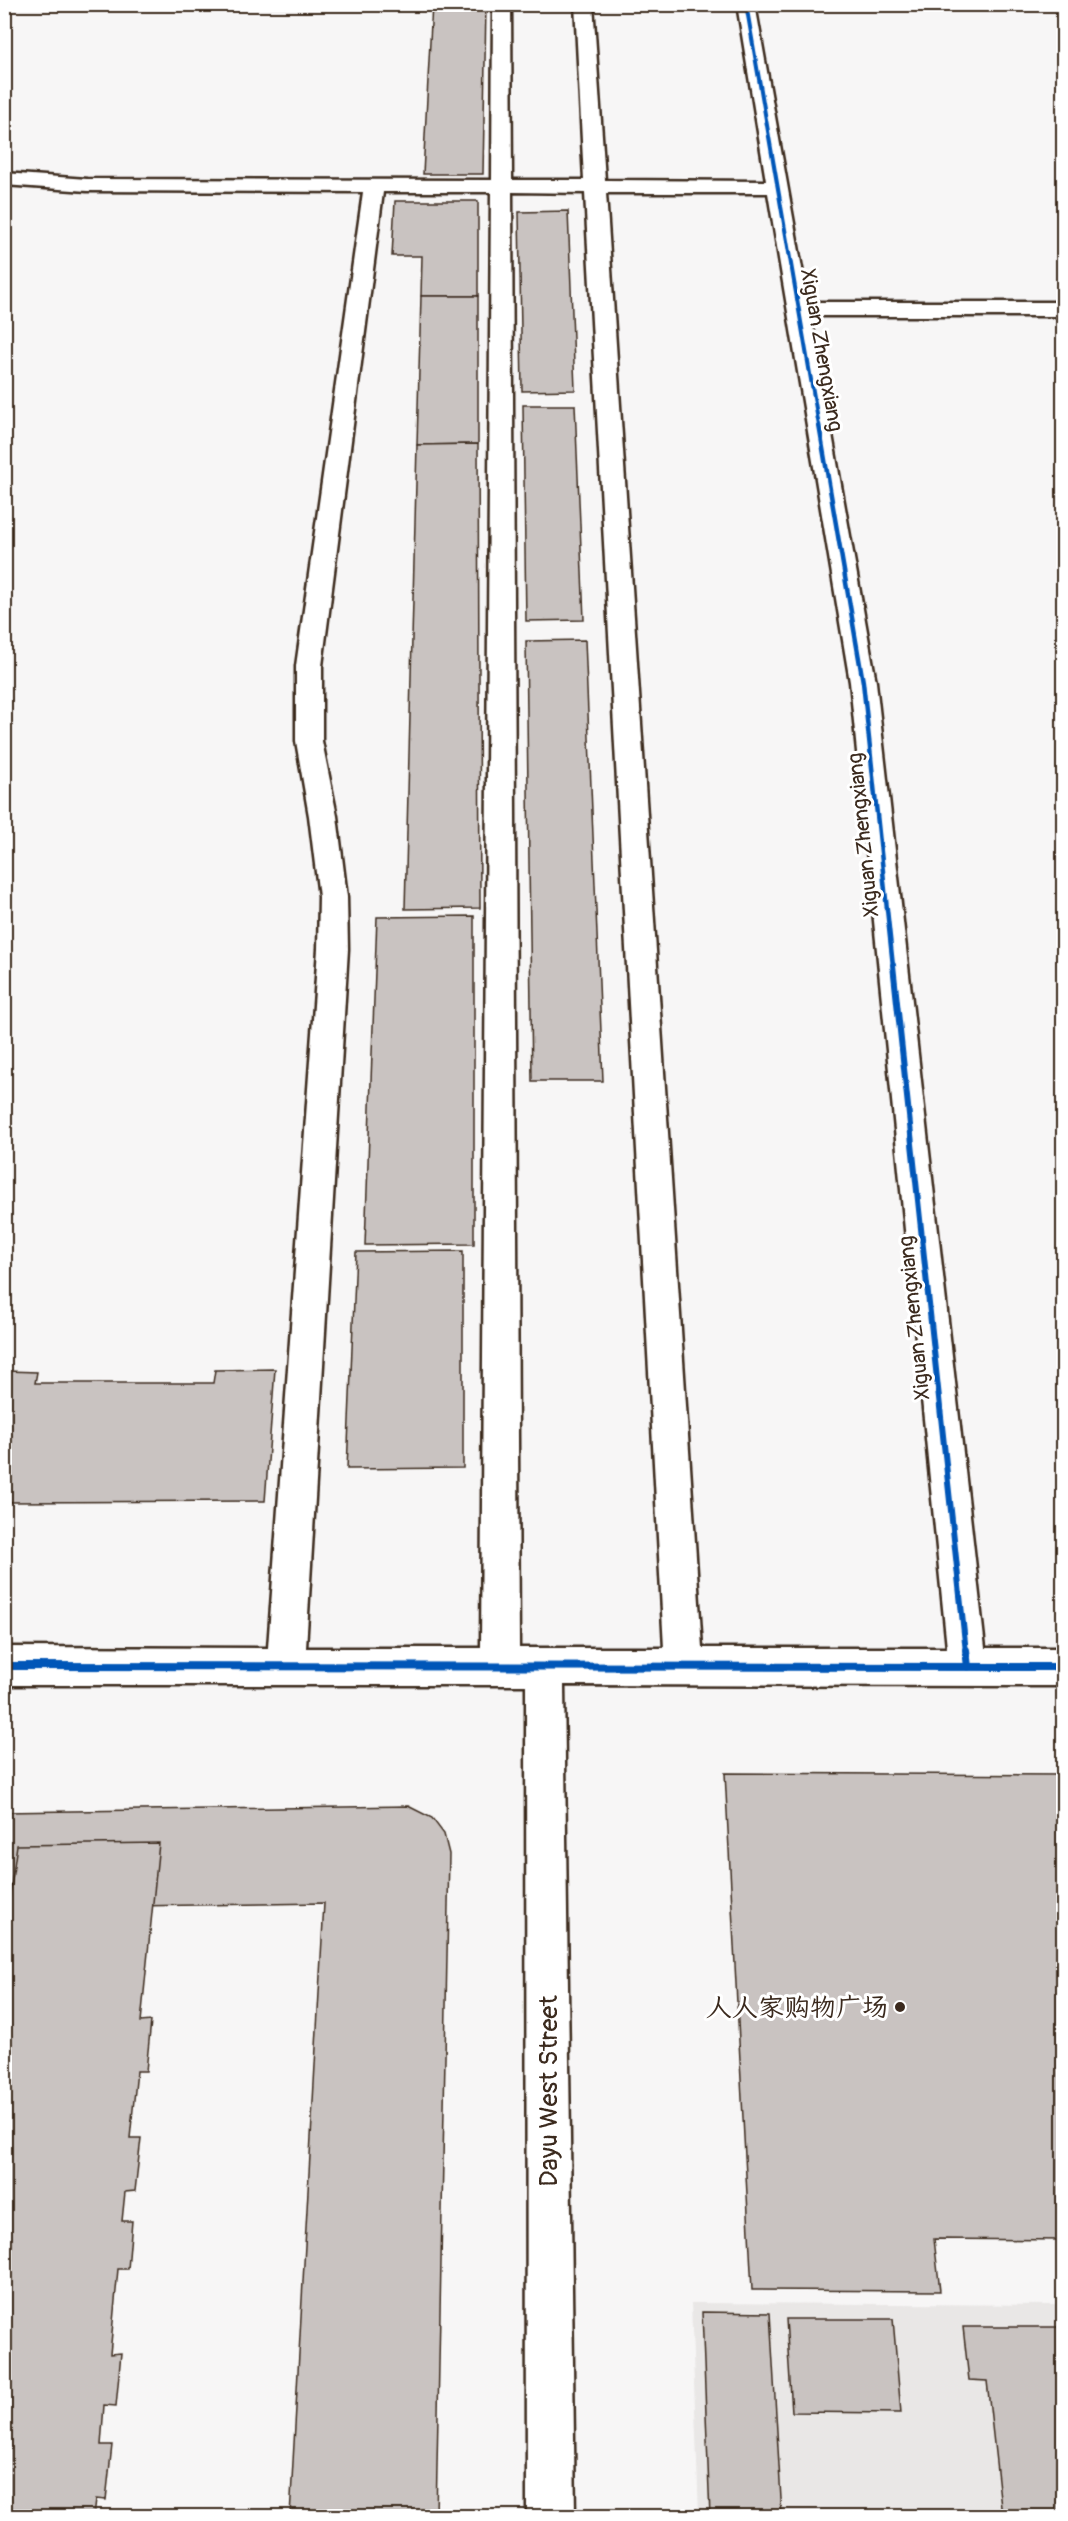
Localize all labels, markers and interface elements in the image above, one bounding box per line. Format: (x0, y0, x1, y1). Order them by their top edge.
street label: Xiguan Zhengxiang (794, 267, 849, 434)
street label: Xiguan Zhengxiang (841, 752, 886, 918)
street label: Xiguan Zhengxiang (892, 1235, 937, 1401)
place label: 人人家购物广场 (706, 1992, 888, 2024)
street label: Dayu West Street (533, 1995, 565, 2187)
marker: 人人家购物广场 (893, 2000, 907, 2014)

